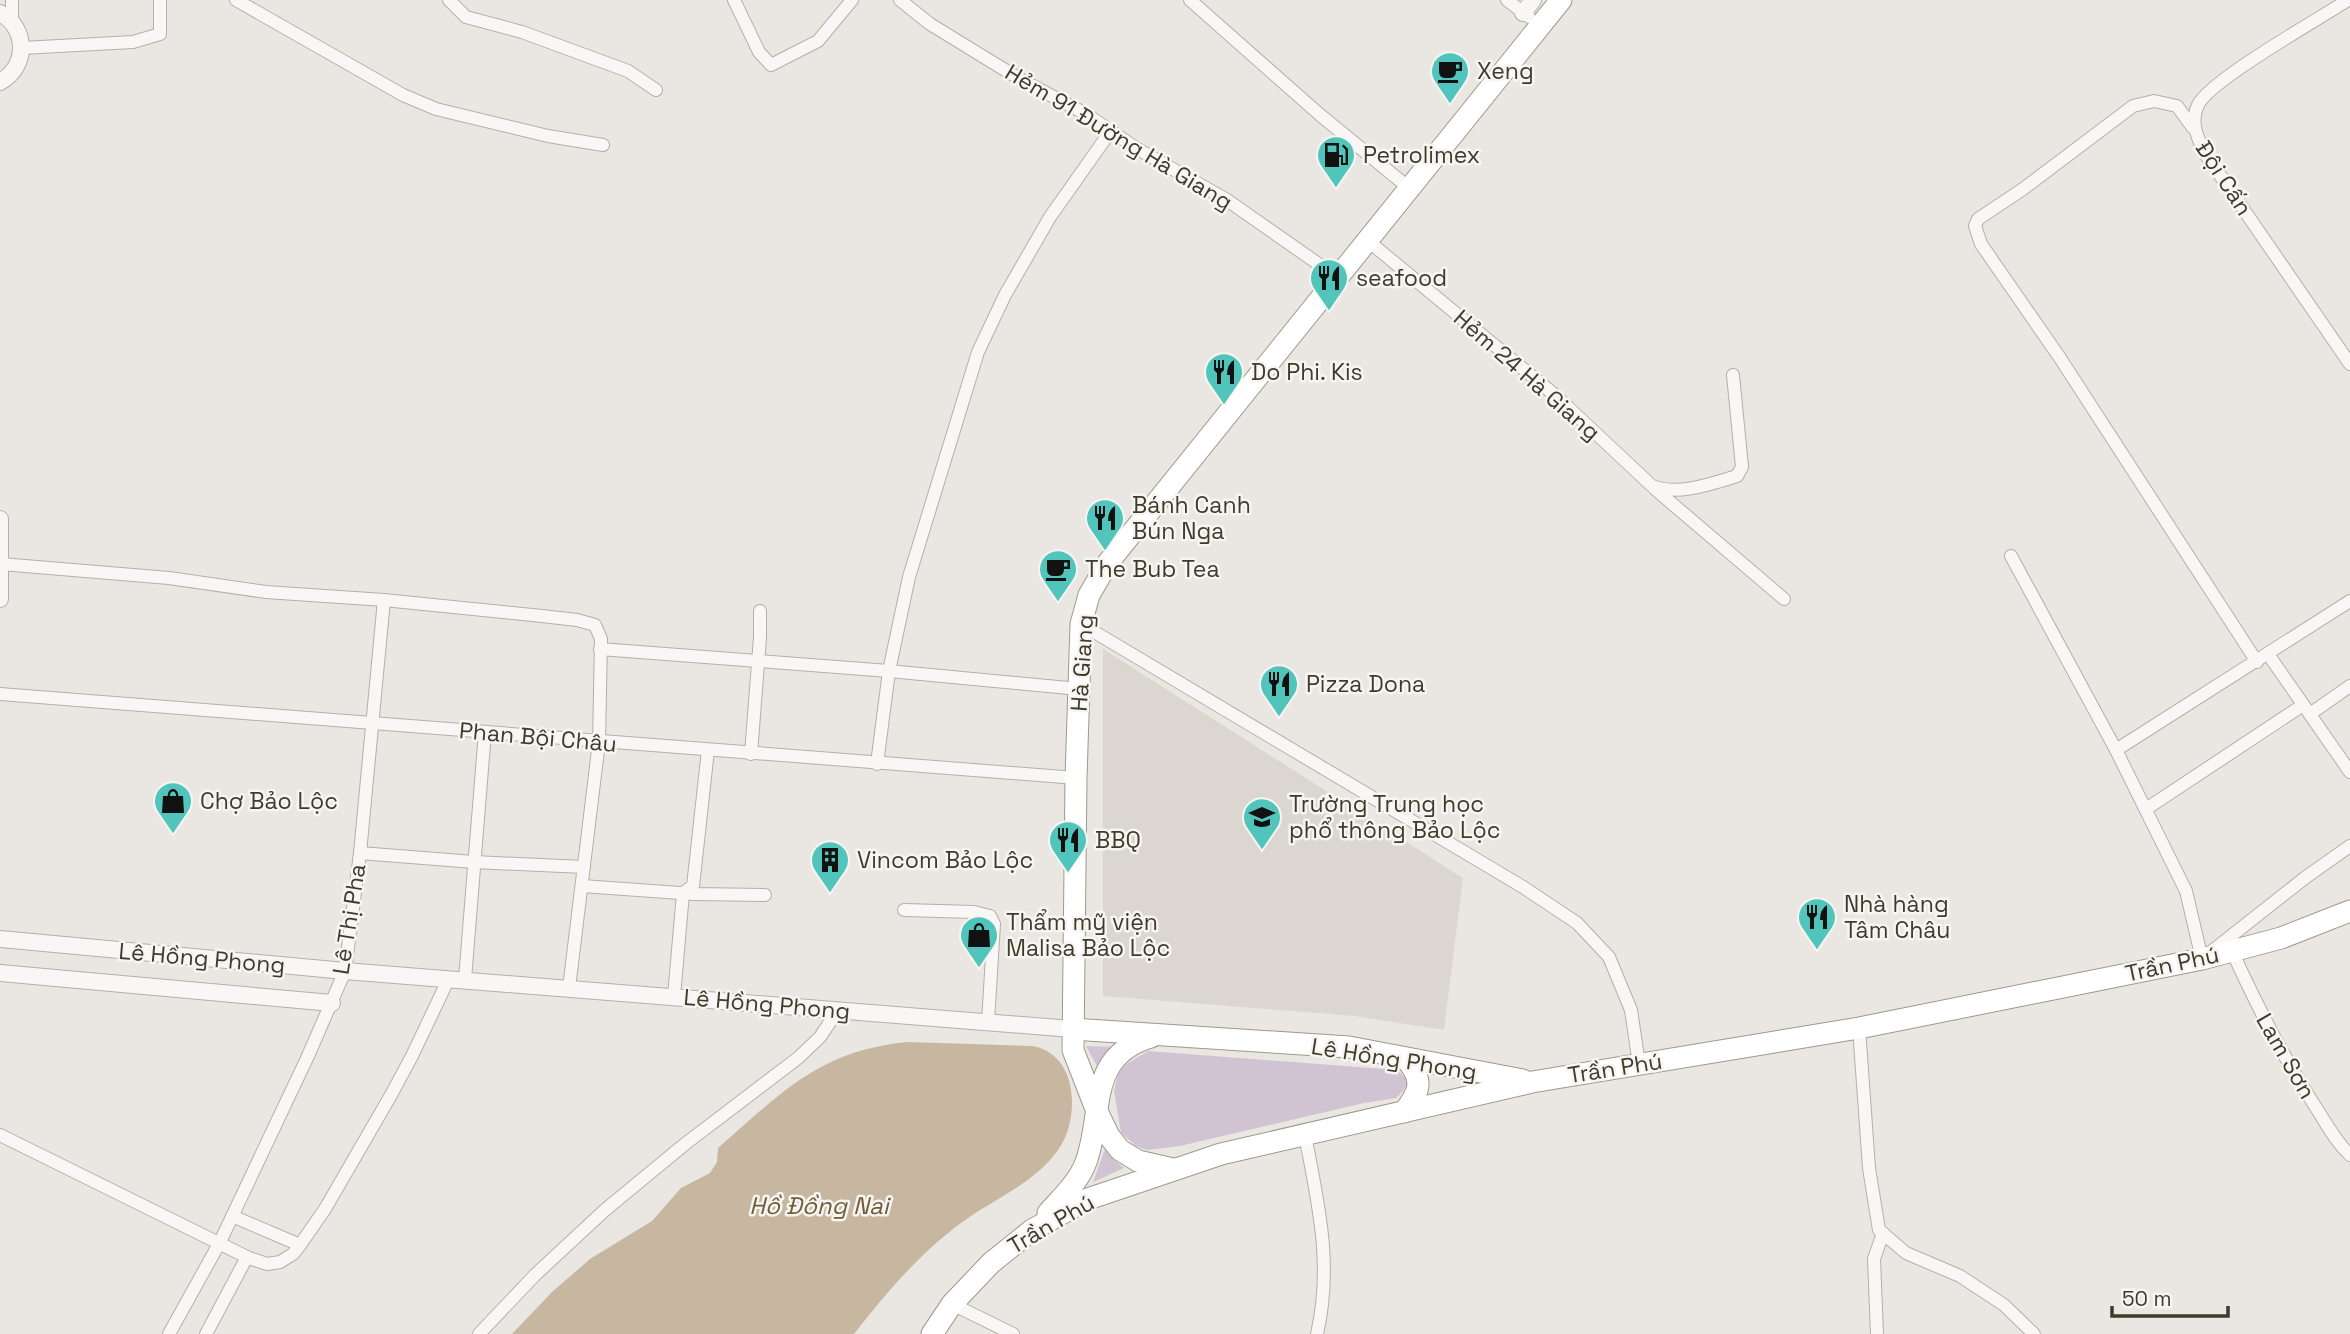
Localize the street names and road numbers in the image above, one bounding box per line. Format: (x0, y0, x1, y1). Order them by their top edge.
street label: Hẻm 91 Đường Hà Giang (1000, 57, 1238, 217)
street label: Đội Cấn (2189, 135, 2259, 221)
street label: Hẻm 24 Hà Giang (1447, 303, 1607, 447)
street label: Hà Giang (1064, 614, 1100, 712)
street label: Phan Bội Châu (458, 715, 618, 759)
street label: Lê Thị Pha (325, 861, 373, 977)
street label: Lê Hồng Phong (117, 936, 287, 980)
street label: Trần Phú (2122, 939, 2222, 989)
street label: Lê Hồng Phong (682, 982, 852, 1026)
street label: Lam Sơn (2249, 1008, 2323, 1104)
street label: Lê Hồng Phong (1309, 1031, 1479, 1087)
street label: Trần Phú (1566, 1046, 1664, 1090)
street label: Trần Phú (1002, 1187, 1100, 1261)

